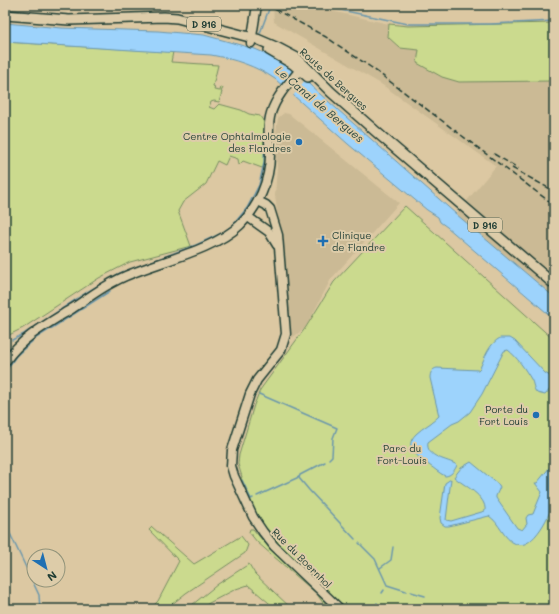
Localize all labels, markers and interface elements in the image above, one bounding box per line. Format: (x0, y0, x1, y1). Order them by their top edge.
road number: D 916 (187, 17, 221, 31)
street label: Route de Bergues (297, 45, 371, 113)
water label: Le Canal de Bergues (273, 63, 367, 145)
place label: Centre Ophtalmologie des Flandres (183, 129, 291, 155)
marker: Centre Ophtalmologie des Flandres (294, 137, 304, 147)
road number: D 916 (468, 218, 502, 232)
place label: Clinique de Flandre (332, 228, 385, 254)
marker: Clinique de Flandre (317, 235, 329, 247)
place label: Porte du Fort Louis (479, 402, 528, 428)
marker: Porte du Fort Louis (531, 410, 541, 420)
park label: Parc du Fort-Louis (377, 441, 427, 467)
street label: Rue du Boernhol (269, 525, 335, 591)
north arrow (26, 548, 66, 588)
text: N (44, 568, 60, 585)

